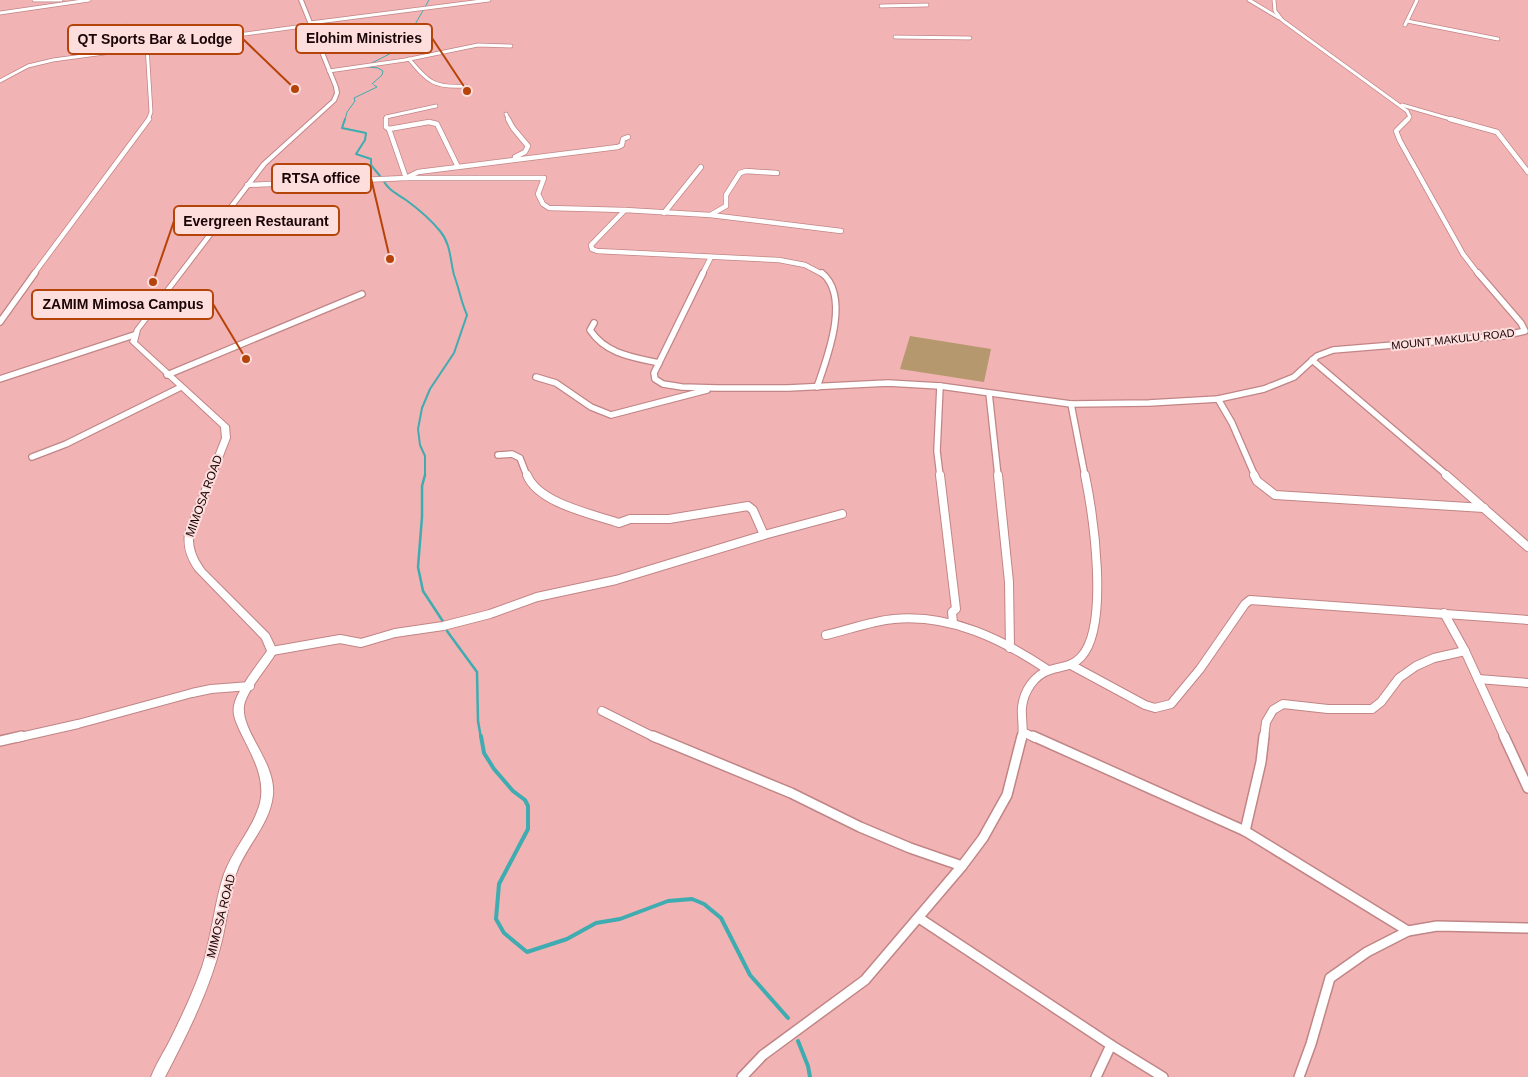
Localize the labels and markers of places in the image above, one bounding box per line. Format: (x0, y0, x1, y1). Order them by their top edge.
callout: Elohim Ministries (296, 24, 432, 53)
callout: QT Sports Bar & Lodge (68, 25, 243, 54)
callout: RTSA office (272, 164, 371, 193)
callout: Evergreen Restaurant (174, 206, 339, 235)
callout: ZAMIM Mimosa Campus (32, 290, 213, 319)

